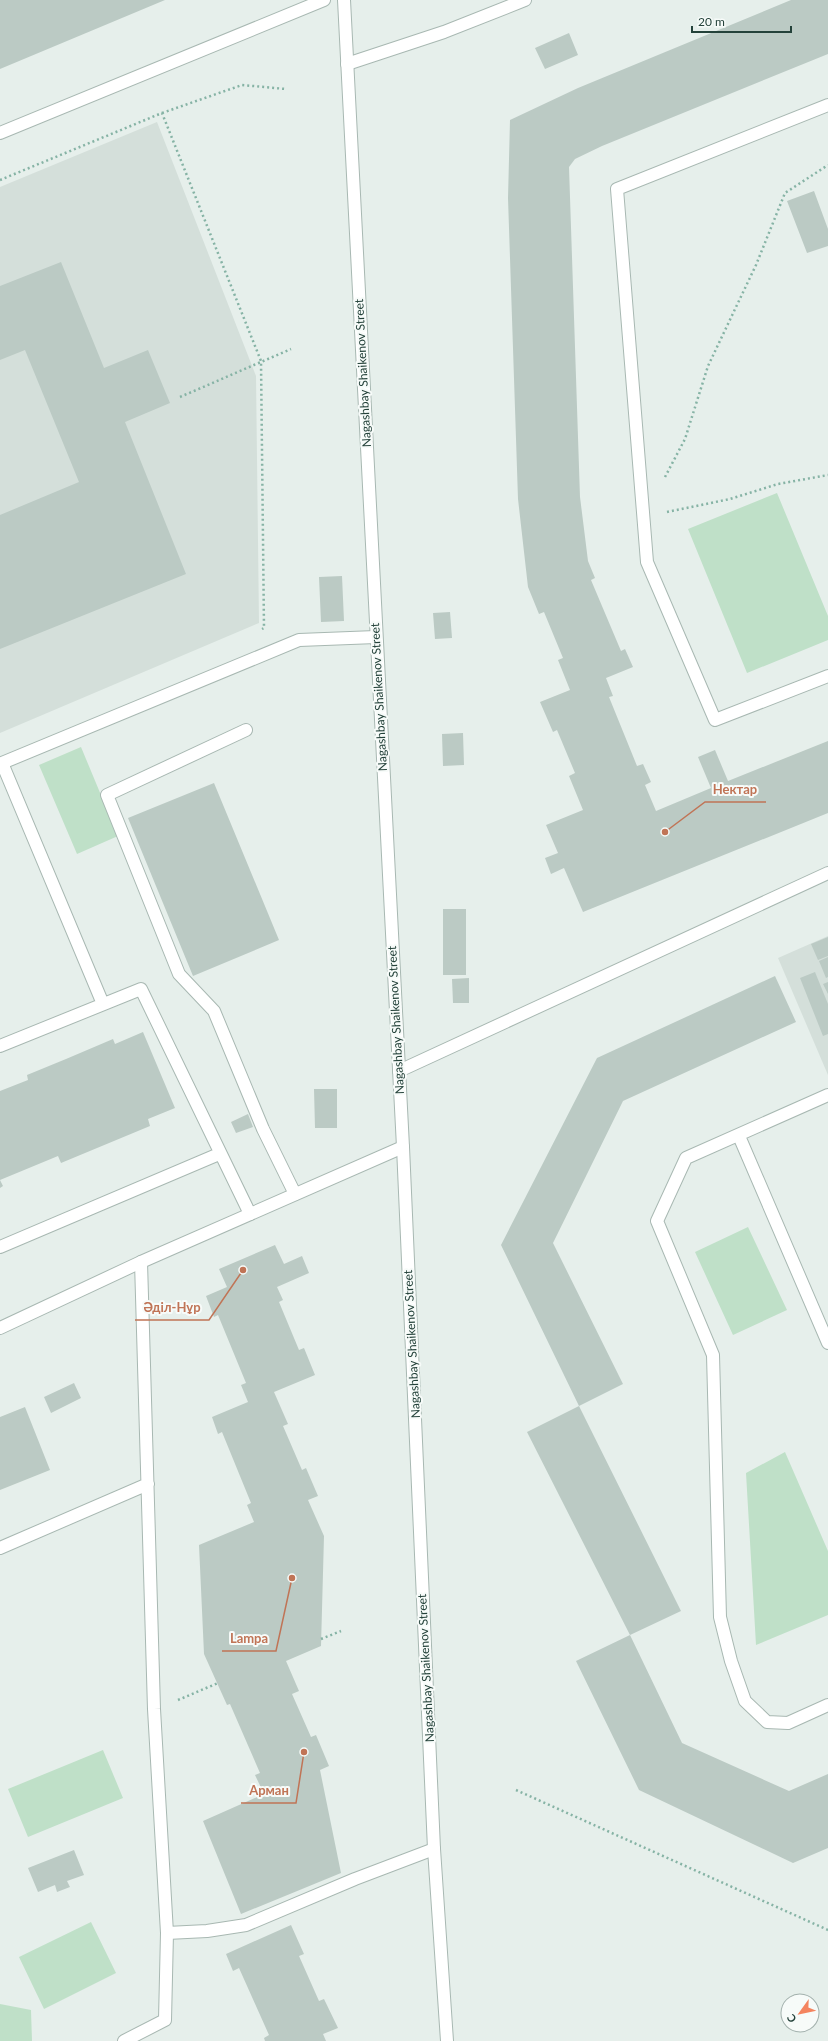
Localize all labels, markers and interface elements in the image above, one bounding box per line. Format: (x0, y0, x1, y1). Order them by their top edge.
scale bar (692, 8, 791, 34)
text: 20 m (698, 14, 725, 29)
street label: Nagashbay Shaikenov Street (351, 298, 374, 448)
street label: Nagashbay Shaikenov Street (367, 622, 390, 772)
callout: Нектар (705, 777, 766, 802)
text: Нектар (713, 781, 757, 797)
street label: Nagashbay Shaikenov Street (384, 945, 407, 1095)
street label: Nagashbay Shaikenov Street (400, 1269, 423, 1419)
callout: Әділ-Нұр (135, 1295, 209, 1320)
text: Әділ-Нұр (143, 1299, 201, 1315)
street label: Nagashbay Shaikenov Street (414, 1593, 437, 1743)
callout: Lampa (222, 1626, 276, 1651)
text: Lampa (230, 1630, 268, 1646)
callout: Арман (241, 1778, 296, 1803)
text: Арман (248, 1782, 289, 1798)
north arrow (780, 1993, 820, 2033)
text: С (783, 2012, 799, 2025)

